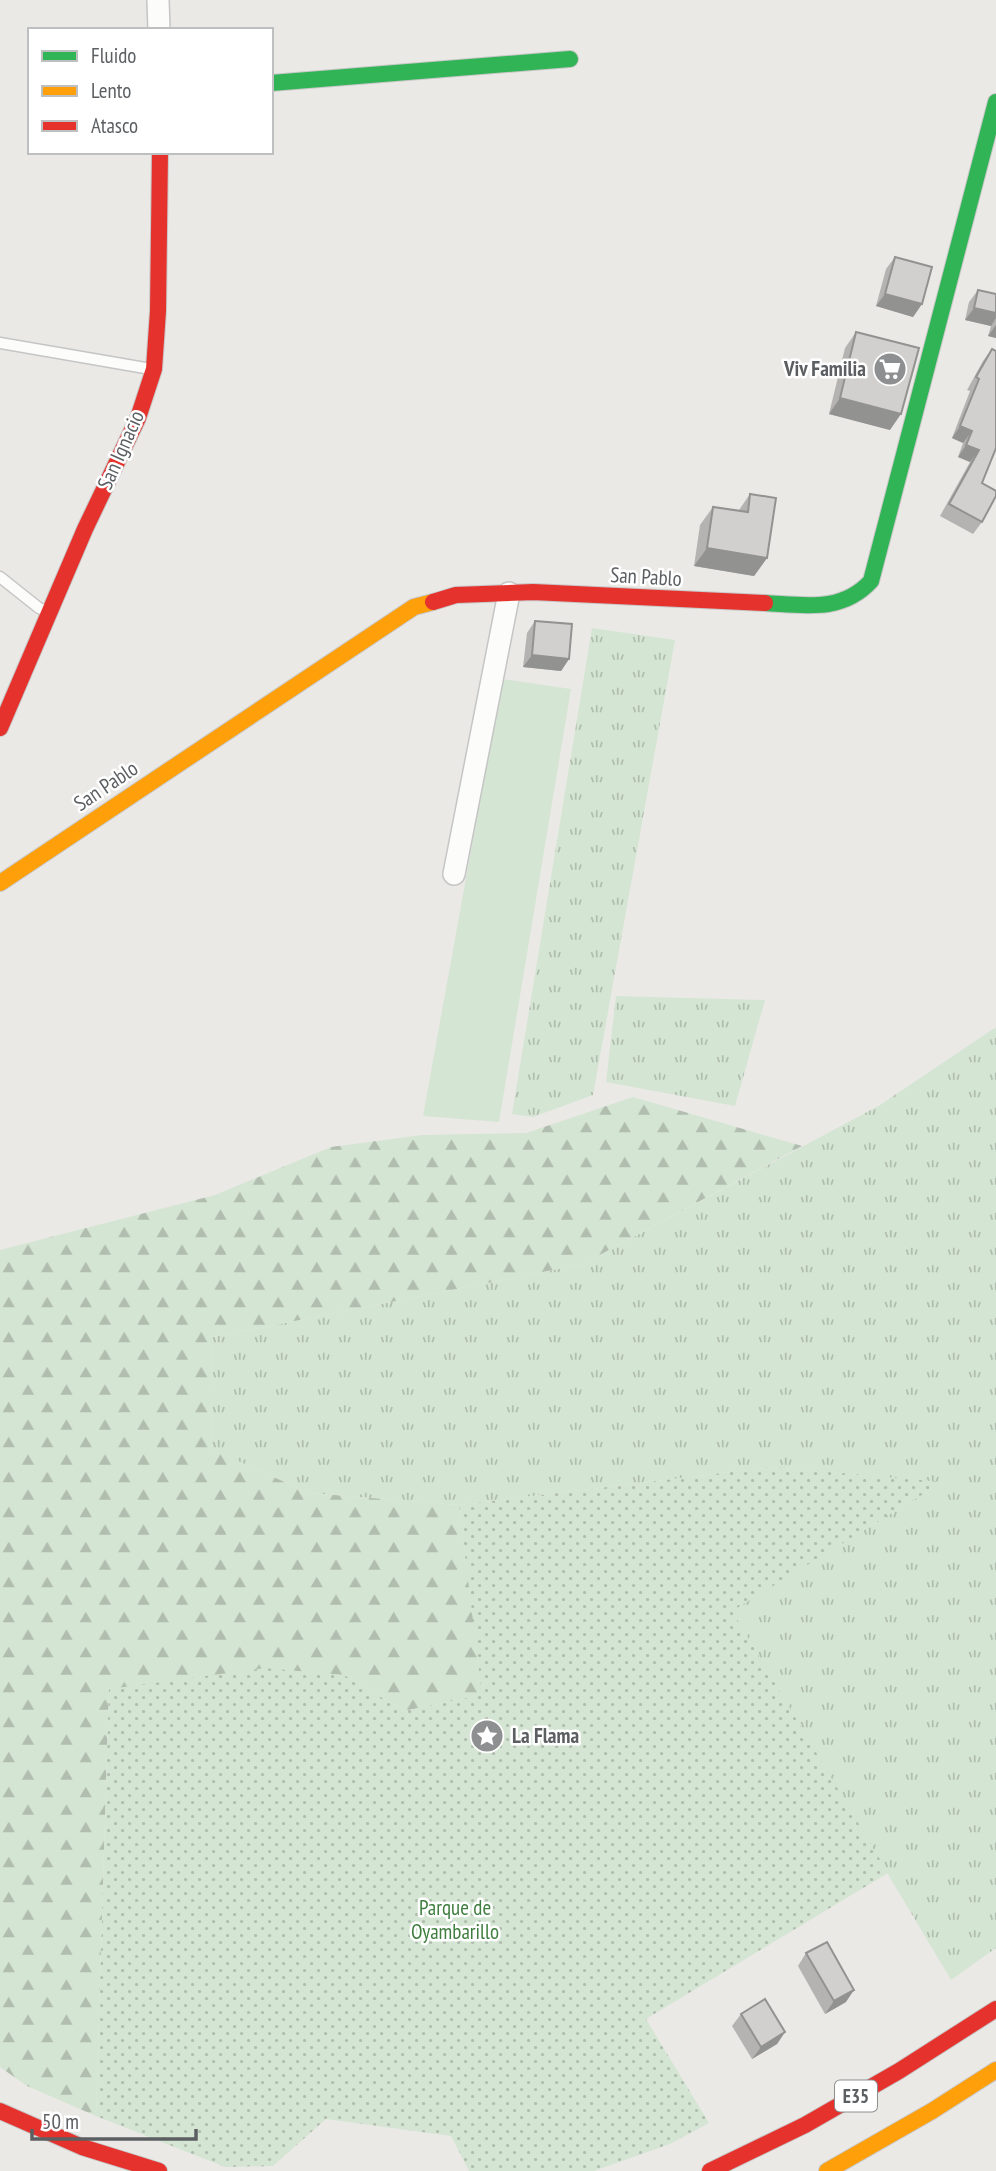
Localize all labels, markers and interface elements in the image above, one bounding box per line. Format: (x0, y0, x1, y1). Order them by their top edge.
legend (28, 28, 273, 154)
text: Fluido (91, 42, 136, 69)
text: Lento (91, 77, 131, 104)
text: Atasco (91, 112, 138, 139)
supermarket icon: Viv Familia (871, 350, 909, 388)
place label: Viv Familia (783, 355, 866, 382)
street label: San Ignacio (91, 406, 150, 494)
street label: San Pablo (610, 561, 682, 592)
street label: San Pablo (69, 754, 143, 817)
place icon: La Flama (468, 1717, 506, 1755)
place label: La Flama (512, 1722, 579, 1749)
park label: Parque de Oyambarillo (411, 1894, 499, 1945)
road number: E35 (835, 2080, 877, 2112)
scale bar (32, 2098, 196, 2142)
text: 50 m (42, 2108, 79, 2135)

